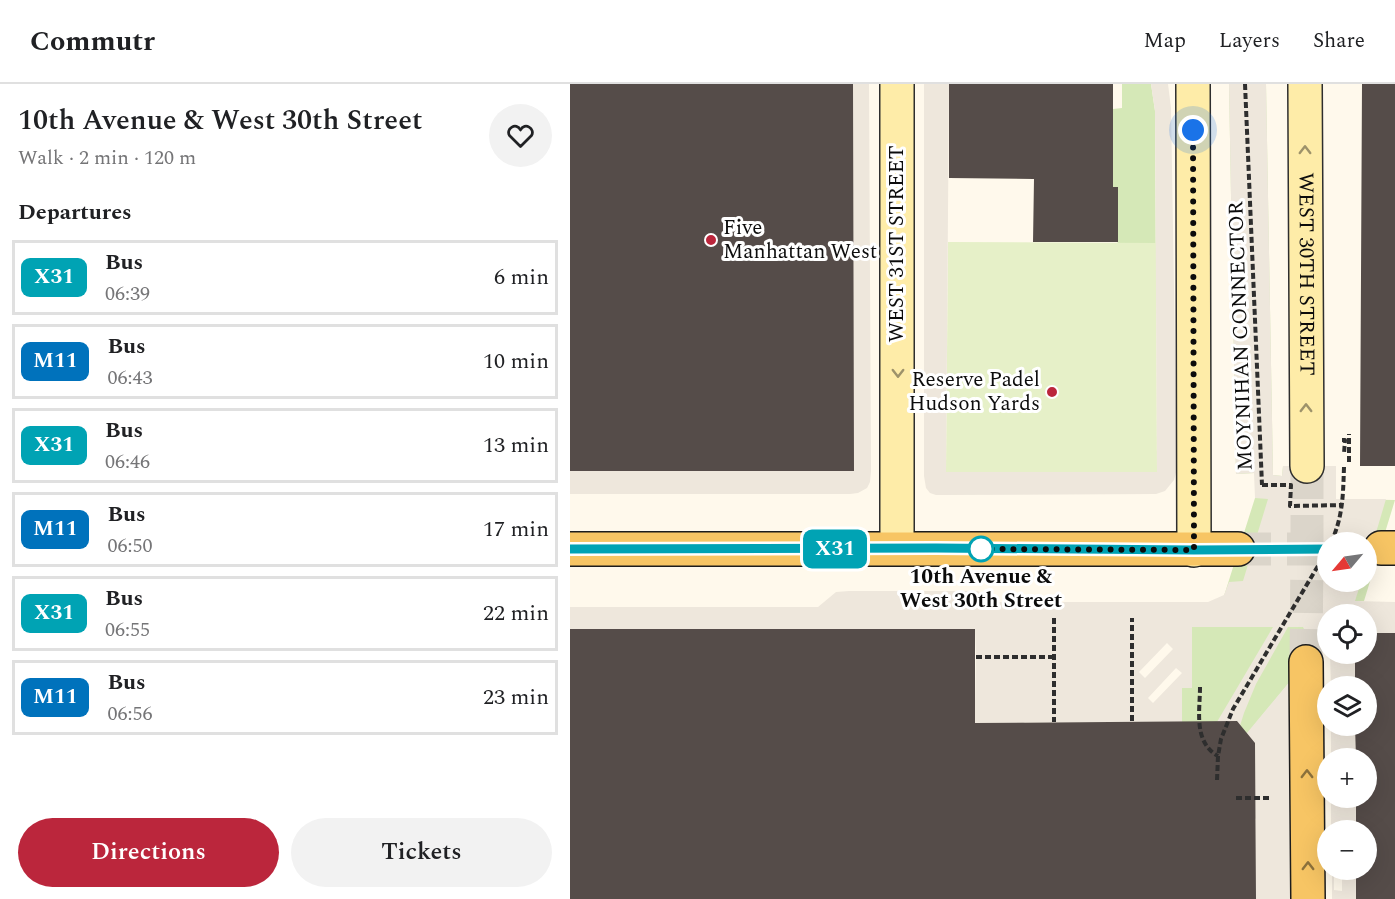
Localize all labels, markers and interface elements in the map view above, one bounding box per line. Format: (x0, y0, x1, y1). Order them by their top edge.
text: Commutr (30, 20, 155, 63)
text: Map (1144, 25, 1186, 57)
text: Layers (1219, 25, 1280, 57)
text: Share (1313, 25, 1365, 57)
text: 10th Avenue & West 30th Street (18, 99, 422, 142)
button: heart (489, 104, 552, 167)
your location (1178, 115, 1208, 145)
text: Walk · 2 min · 120 m (18, 143, 196, 173)
street label: WEST 31ST STREET (881, 145, 913, 343)
one-way arrow (1299, 145, 1311, 154)
street label: WEST 30TH STREET (1289, 172, 1323, 376)
text: Departures (18, 196, 132, 229)
street label: MOYNIHAN CONNECTOR (1220, 201, 1262, 471)
place label: Five Manhattan West (723, 212, 877, 268)
marker: Five Manhattan West (704, 233, 718, 247)
text: Bus (105, 246, 143, 279)
text: X31 (34, 261, 74, 293)
text: 6 min (494, 261, 549, 294)
text: 06:39 (105, 279, 150, 309)
text: Bus (107, 330, 146, 363)
text: M11 (33, 345, 77, 377)
text: 10 min (483, 345, 549, 378)
text: 06:43 (107, 363, 152, 393)
place label: Reserve Padel Hudson Yards (909, 364, 1040, 420)
one-way arrow (892, 369, 904, 378)
marker: Reserve Padel Hudson Yards (1045, 385, 1059, 399)
one-way arrow (1300, 403, 1312, 412)
text: Bus (105, 414, 143, 447)
text: X31 (34, 429, 74, 461)
text: 13 min (483, 429, 549, 462)
text: 06:46 (105, 447, 150, 477)
text: Bus (107, 498, 146, 531)
text: M11 (33, 513, 77, 545)
text: 17 min (483, 513, 549, 546)
line badge: X31 (800, 530, 870, 568)
text: 06:50 (107, 531, 152, 561)
north arrow (1317, 532, 1377, 592)
map controls (1317, 532, 1377, 880)
text: X31 (815, 533, 855, 565)
marker: 10th Avenue & West 30th Street (968, 536, 994, 562)
place label: 10th Avenue & West 30th Street (900, 561, 1062, 617)
text: Bus (105, 582, 143, 615)
text: X31 (34, 597, 74, 629)
text: 22 min (483, 597, 549, 630)
button: locate (1317, 604, 1377, 664)
text: 06:55 (105, 615, 150, 645)
text: Bus (107, 666, 146, 699)
button: layers (1317, 676, 1377, 736)
text: M11 (33, 681, 77, 713)
text: 23 min (483, 681, 549, 714)
text: 06:56 (107, 699, 152, 729)
button: + (1317, 748, 1377, 808)
one-way arrow (1301, 769, 1313, 778)
button: Directions (18, 818, 279, 887)
button: Tickets (291, 818, 552, 887)
button: − (1317, 820, 1377, 880)
one-way arrow (1302, 861, 1314, 870)

